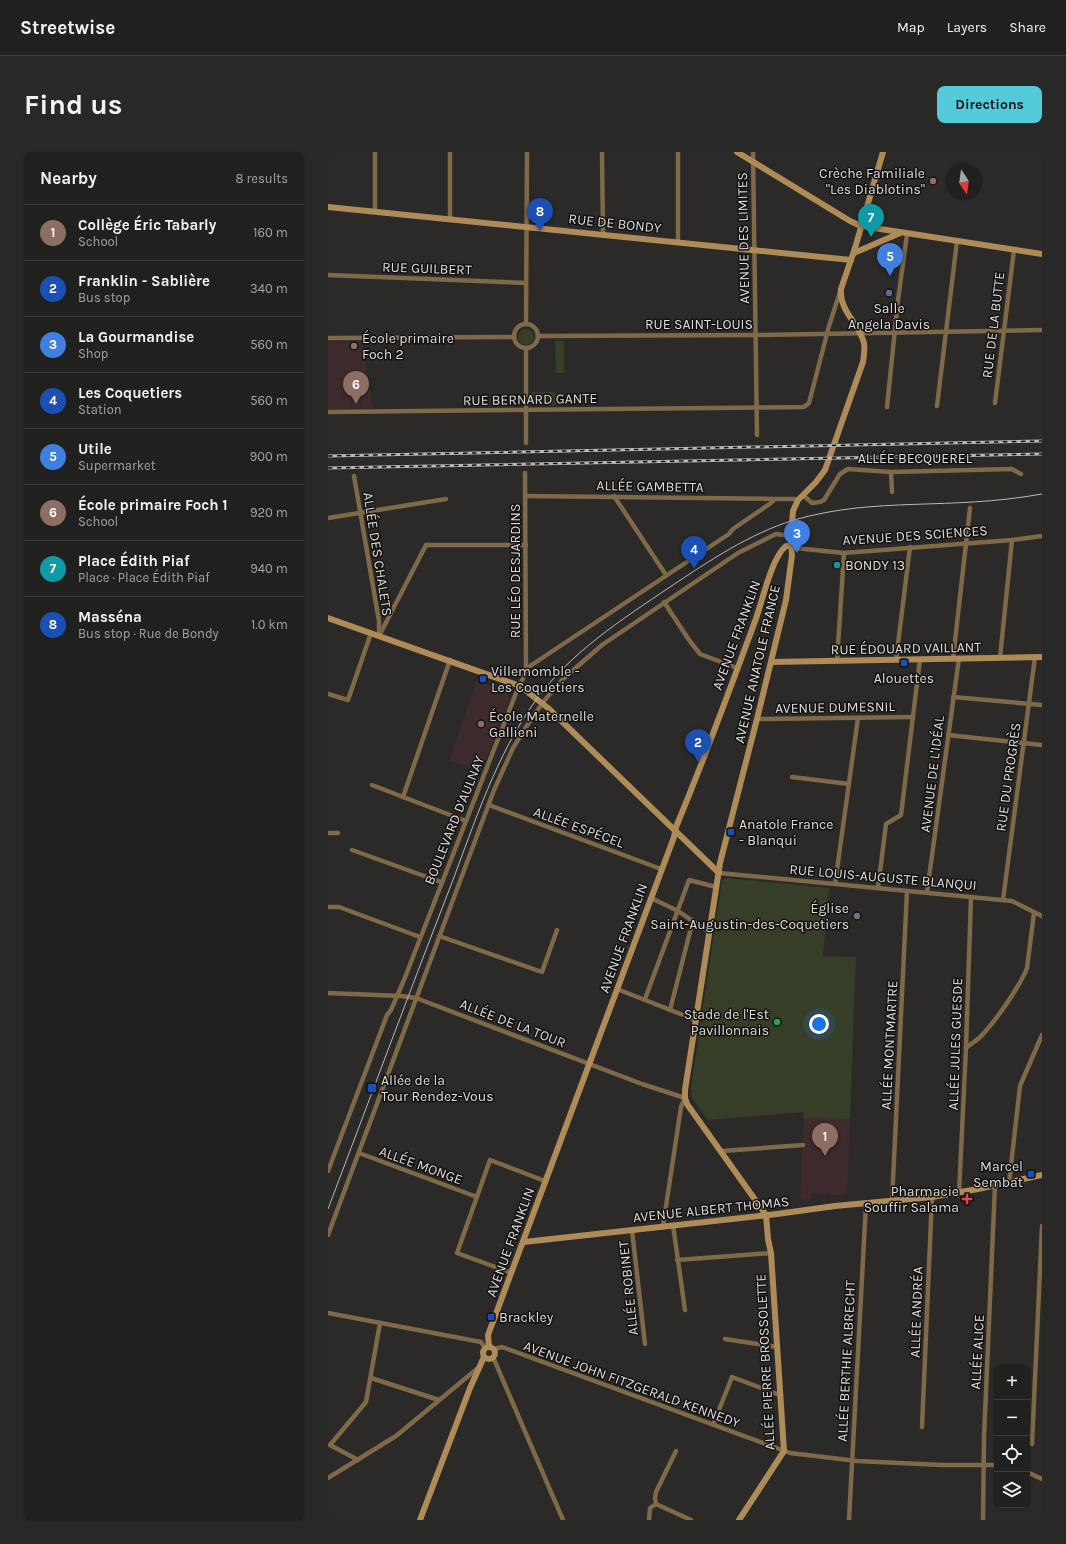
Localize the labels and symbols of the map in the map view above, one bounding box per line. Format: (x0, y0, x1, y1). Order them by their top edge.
north arrow (946, 164, 982, 200)
place label: Crèche Familiale "Les Diablotins" (819, 165, 925, 198)
street label: AVENUE DES LIMITES (734, 172, 753, 304)
marker: Crèche Familiale "Les Diablotins" (928, 176, 938, 186)
pin: 8 (527, 198, 553, 231)
pin: 7 (858, 204, 884, 237)
street label: RUE DE BONDY (568, 210, 663, 237)
pin: 5 (877, 243, 903, 276)
street label: RUE GUILBERT (382, 258, 472, 279)
street label: RUE DE LA BUTTE (979, 271, 1008, 379)
marker: Salle Angela Davis (884, 288, 894, 298)
place label: Salle Angela Davis (848, 300, 930, 333)
street label: RUE SAINT-LOUIS (645, 316, 753, 333)
place label: École primaire Foch 2 (362, 329, 454, 363)
marker: École primaire Foch 2 (349, 341, 359, 351)
pin: 6 (343, 371, 369, 404)
street label: RUE BERNARD GANTE (463, 390, 597, 409)
street label: ALLÉE BECQUEREL (858, 449, 973, 467)
street label: ALLÉE GAMBETTA (596, 476, 704, 496)
street label: ALLÉE DES CHALETS (359, 491, 397, 617)
street label: RUE LÉO DESJARDINS (506, 504, 524, 638)
pin: 3 (784, 520, 810, 553)
street label: AVENUE DES SCIENCES (842, 522, 988, 549)
pin: 4 (681, 536, 707, 569)
place label: BONDY 13 (845, 557, 905, 574)
marker: BONDY 13 (832, 560, 842, 570)
street label: AVENUE FRANKLIN (709, 578, 764, 692)
street label: AVENUE ANATOLE FRANCE (731, 583, 784, 745)
street label: RUE ÉDOUARD VAILLANT (831, 638, 981, 658)
marker: Alouettes (899, 658, 909, 668)
place label: Villemomble - Les Coquetiers (491, 663, 585, 696)
place label: Alouettes (874, 670, 934, 687)
marker: Villemomble - Les Coquetiers (478, 674, 488, 684)
street label: AVENUE DUMESNIL (775, 698, 896, 717)
place label: École Maternelle Gallieni (489, 707, 594, 741)
street label: AVENUE DE L'IDÉAL (916, 714, 948, 834)
marker: École Maternelle Gallieni (476, 719, 486, 729)
street label: RUE DU PROGRÈS (991, 721, 1025, 833)
pin: 2 (685, 729, 711, 762)
street label: BOULEVARD D'AULNAY (421, 753, 488, 887)
street label: ALLÉE ESPÉCEL (531, 802, 627, 852)
place label: Anatole France - Blanqui (739, 816, 834, 849)
marker: Anatole France - Blanqui (726, 827, 736, 837)
street label: RUE LOUIS-AUGUSTE BLANQUI (789, 861, 977, 894)
street label: AVENUE FRANKLIN (596, 881, 651, 995)
place label: Église Saint-Augustin-des-Coquetiers (650, 899, 849, 933)
marker: Église Saint-Augustin-des-Coquetiers (852, 911, 862, 921)
street label: ALLÉE JULES GUESDE (944, 977, 966, 1111)
street label: ALLÉE MONTMARTRE (877, 980, 901, 1110)
street label: ALLÉE DE LA TOUR (457, 994, 569, 1052)
place label: Stade de l'Est Pavillonnais (684, 1006, 769, 1039)
your location (809, 1014, 829, 1034)
marker: Stade de l'Est Pavillonnais (772, 1017, 782, 1027)
place label: Allée de la Tour Rendez-Vous (381, 1072, 494, 1105)
marker: Allée de la Tour Rendez-Vous (366, 1082, 378, 1094)
pin: 1 (812, 1123, 838, 1156)
street label: ALLÉE MONGE (377, 1142, 465, 1188)
place label: Marcel Sembat (973, 1158, 1023, 1191)
marker: Marcel Sembat (1026, 1169, 1036, 1179)
place label: Pharmacie Souffir Salama (864, 1183, 959, 1216)
street label: AVENUE FRANKLIN (483, 1185, 538, 1299)
street label: AVENUE ALBERT THOMAS (632, 1193, 790, 1226)
marker: Pharmacie Souffir Salama (962, 1194, 972, 1204)
street label: ALLÉE ROBINET (614, 1240, 642, 1336)
street label: ALLÉE ANDRÉA (905, 1266, 927, 1358)
street label: ALLÉE PIERRE BROSSOLETTE (751, 1273, 779, 1451)
street label: ALLÉE BERTHIE ALBRECHT (833, 1280, 859, 1442)
place label: Brackley (499, 1309, 554, 1326)
marker: Brackley (486, 1312, 496, 1322)
street label: ALLÉE ALICE (966, 1314, 988, 1390)
street label: AVENUE JOHN FITZGERALD KENNEDY (521, 1337, 743, 1432)

